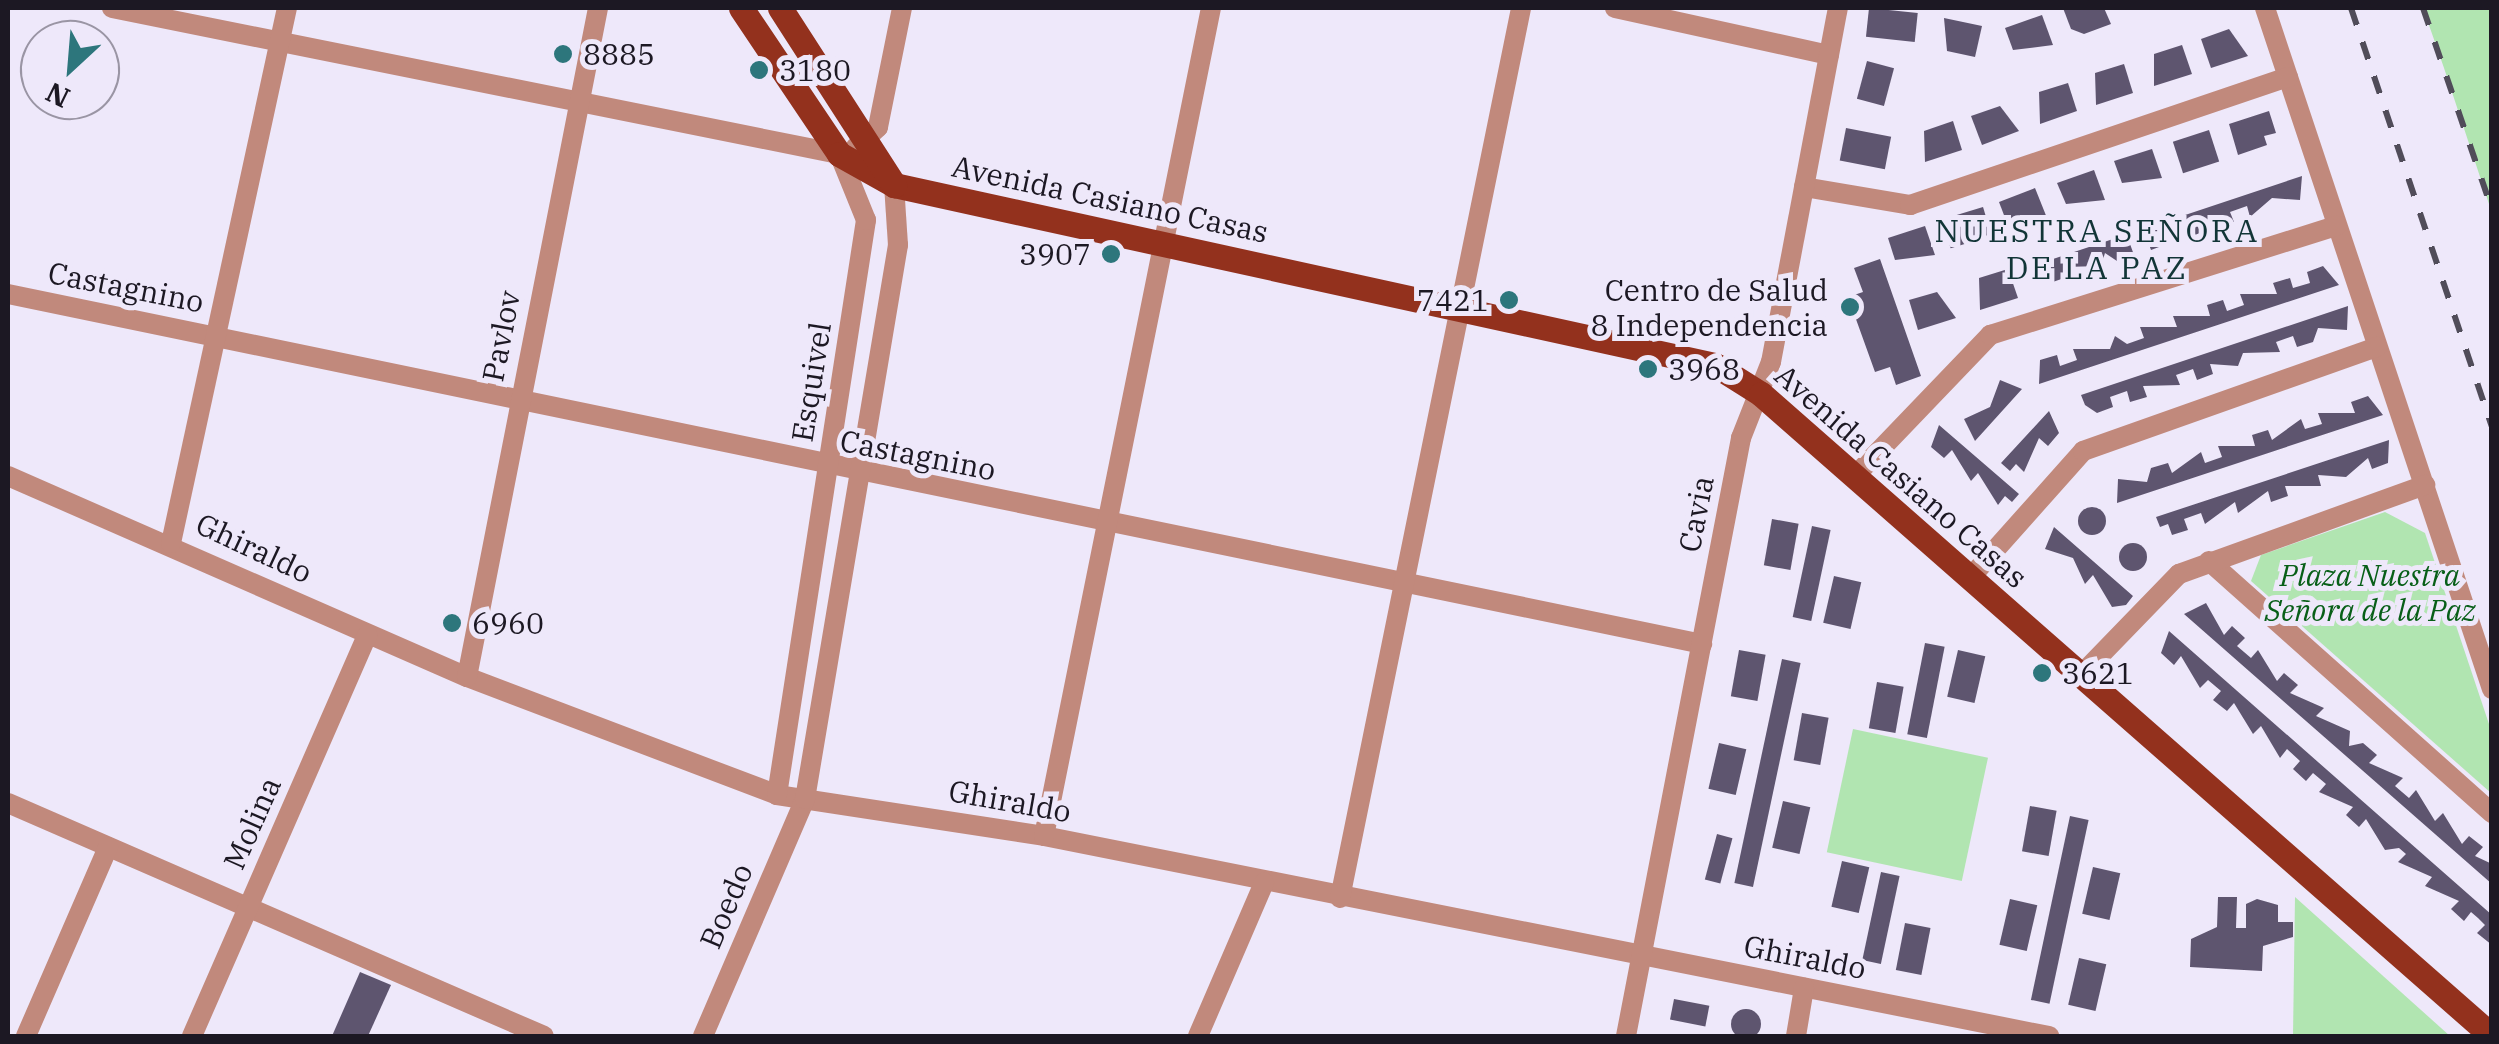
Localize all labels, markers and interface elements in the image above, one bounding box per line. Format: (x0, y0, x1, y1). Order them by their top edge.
north arrow (20, 20, 120, 120)
place label: 8885 (583, 36, 655, 72)
marker: 8885 (552, 43, 574, 65)
place label: 3180 (779, 52, 851, 88)
marker: 3180 (748, 59, 770, 81)
text: N (39, 74, 76, 117)
street label: Avenida Casiano Casas (949, 148, 1271, 250)
district label: NUESTRA SEÑORA DE LA PAZ (1934, 212, 2260, 287)
place label: 3907 (1019, 236, 1091, 272)
marker: 3907 (1100, 243, 1122, 265)
street label: Castagnino (45, 254, 207, 320)
place label: Centro de Salud 8 Independencia (1590, 272, 1828, 342)
place label: 7421 (1417, 282, 1489, 318)
street label: Pavlov (475, 287, 527, 385)
marker: 7421 (1498, 289, 1520, 311)
marker: Centro de Salud 8 Independencia (1837, 294, 1863, 320)
street label: Esquivel (784, 320, 838, 444)
place label: 3968 (1668, 351, 1740, 387)
street label: Avenida Casiano Casas (1768, 357, 2034, 595)
marker: 3968 (1637, 358, 1659, 380)
street label: Castagnino (837, 422, 999, 488)
street label: Cavia (1671, 473, 1721, 555)
street label: Ghiraldo (190, 506, 318, 590)
park label: Plaza Nuestra Señora de la Paz (2264, 557, 2476, 628)
place label: 6960 (472, 605, 544, 641)
marker: 6960 (441, 612, 463, 634)
place label: 3621 (2062, 655, 2134, 691)
marker: 3621 (2031, 662, 2053, 684)
street label: Molina (216, 771, 288, 875)
street label: Ghiraldo (946, 773, 1074, 829)
street label: Boedo (692, 858, 760, 954)
street label: Ghiraldo (1741, 928, 1869, 986)

